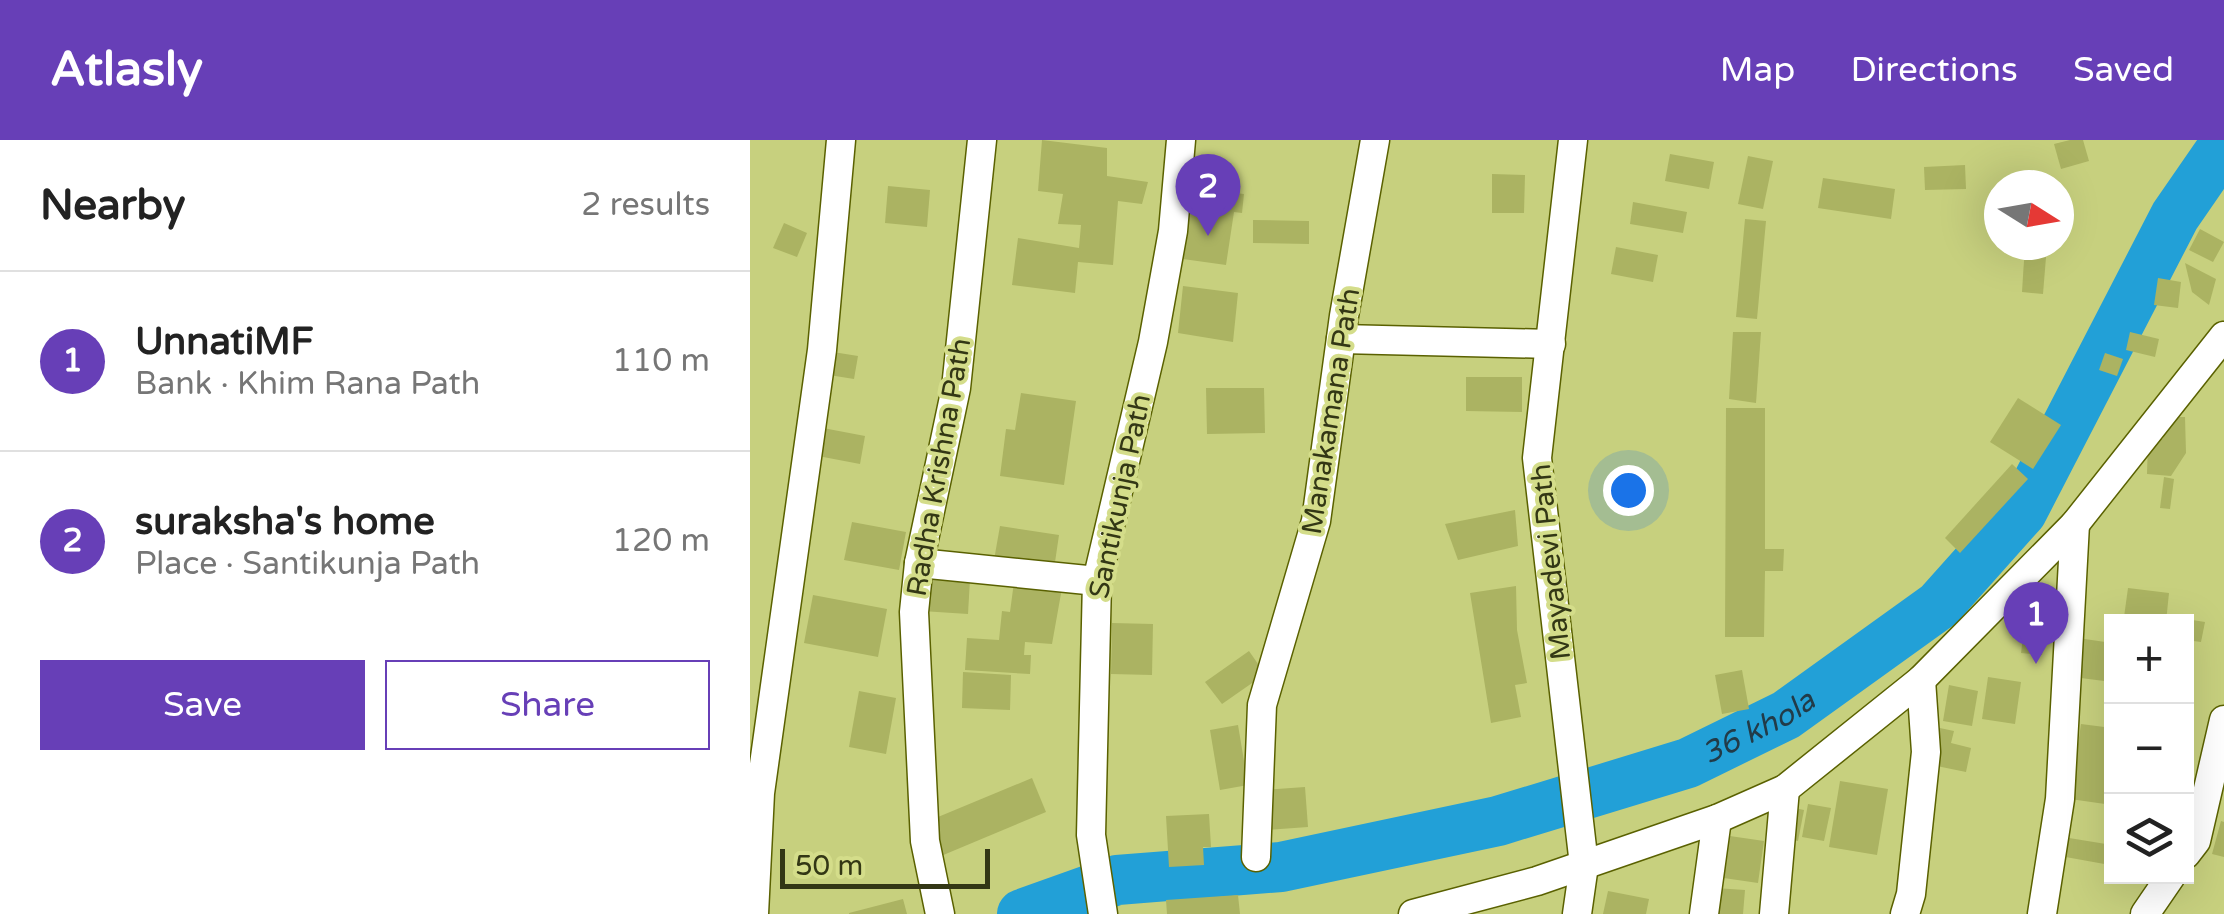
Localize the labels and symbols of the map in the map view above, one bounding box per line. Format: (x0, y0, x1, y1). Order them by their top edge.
pin: 2 (1176, 153, 1240, 236)
north arrow (1984, 170, 2074, 260)
street label: Manakamana Path (1295, 286, 1367, 537)
street label: Radha Krishna Path (900, 335, 978, 599)
street label: Santikunja Path (1082, 391, 1158, 602)
street label: Mayadevi Path (1524, 462, 1578, 662)
your location (1603, 465, 1654, 516)
pin: 1 (2004, 582, 2068, 664)
water label: 36 khola (1696, 681, 1823, 772)
scale bar (780, 844, 990, 888)

